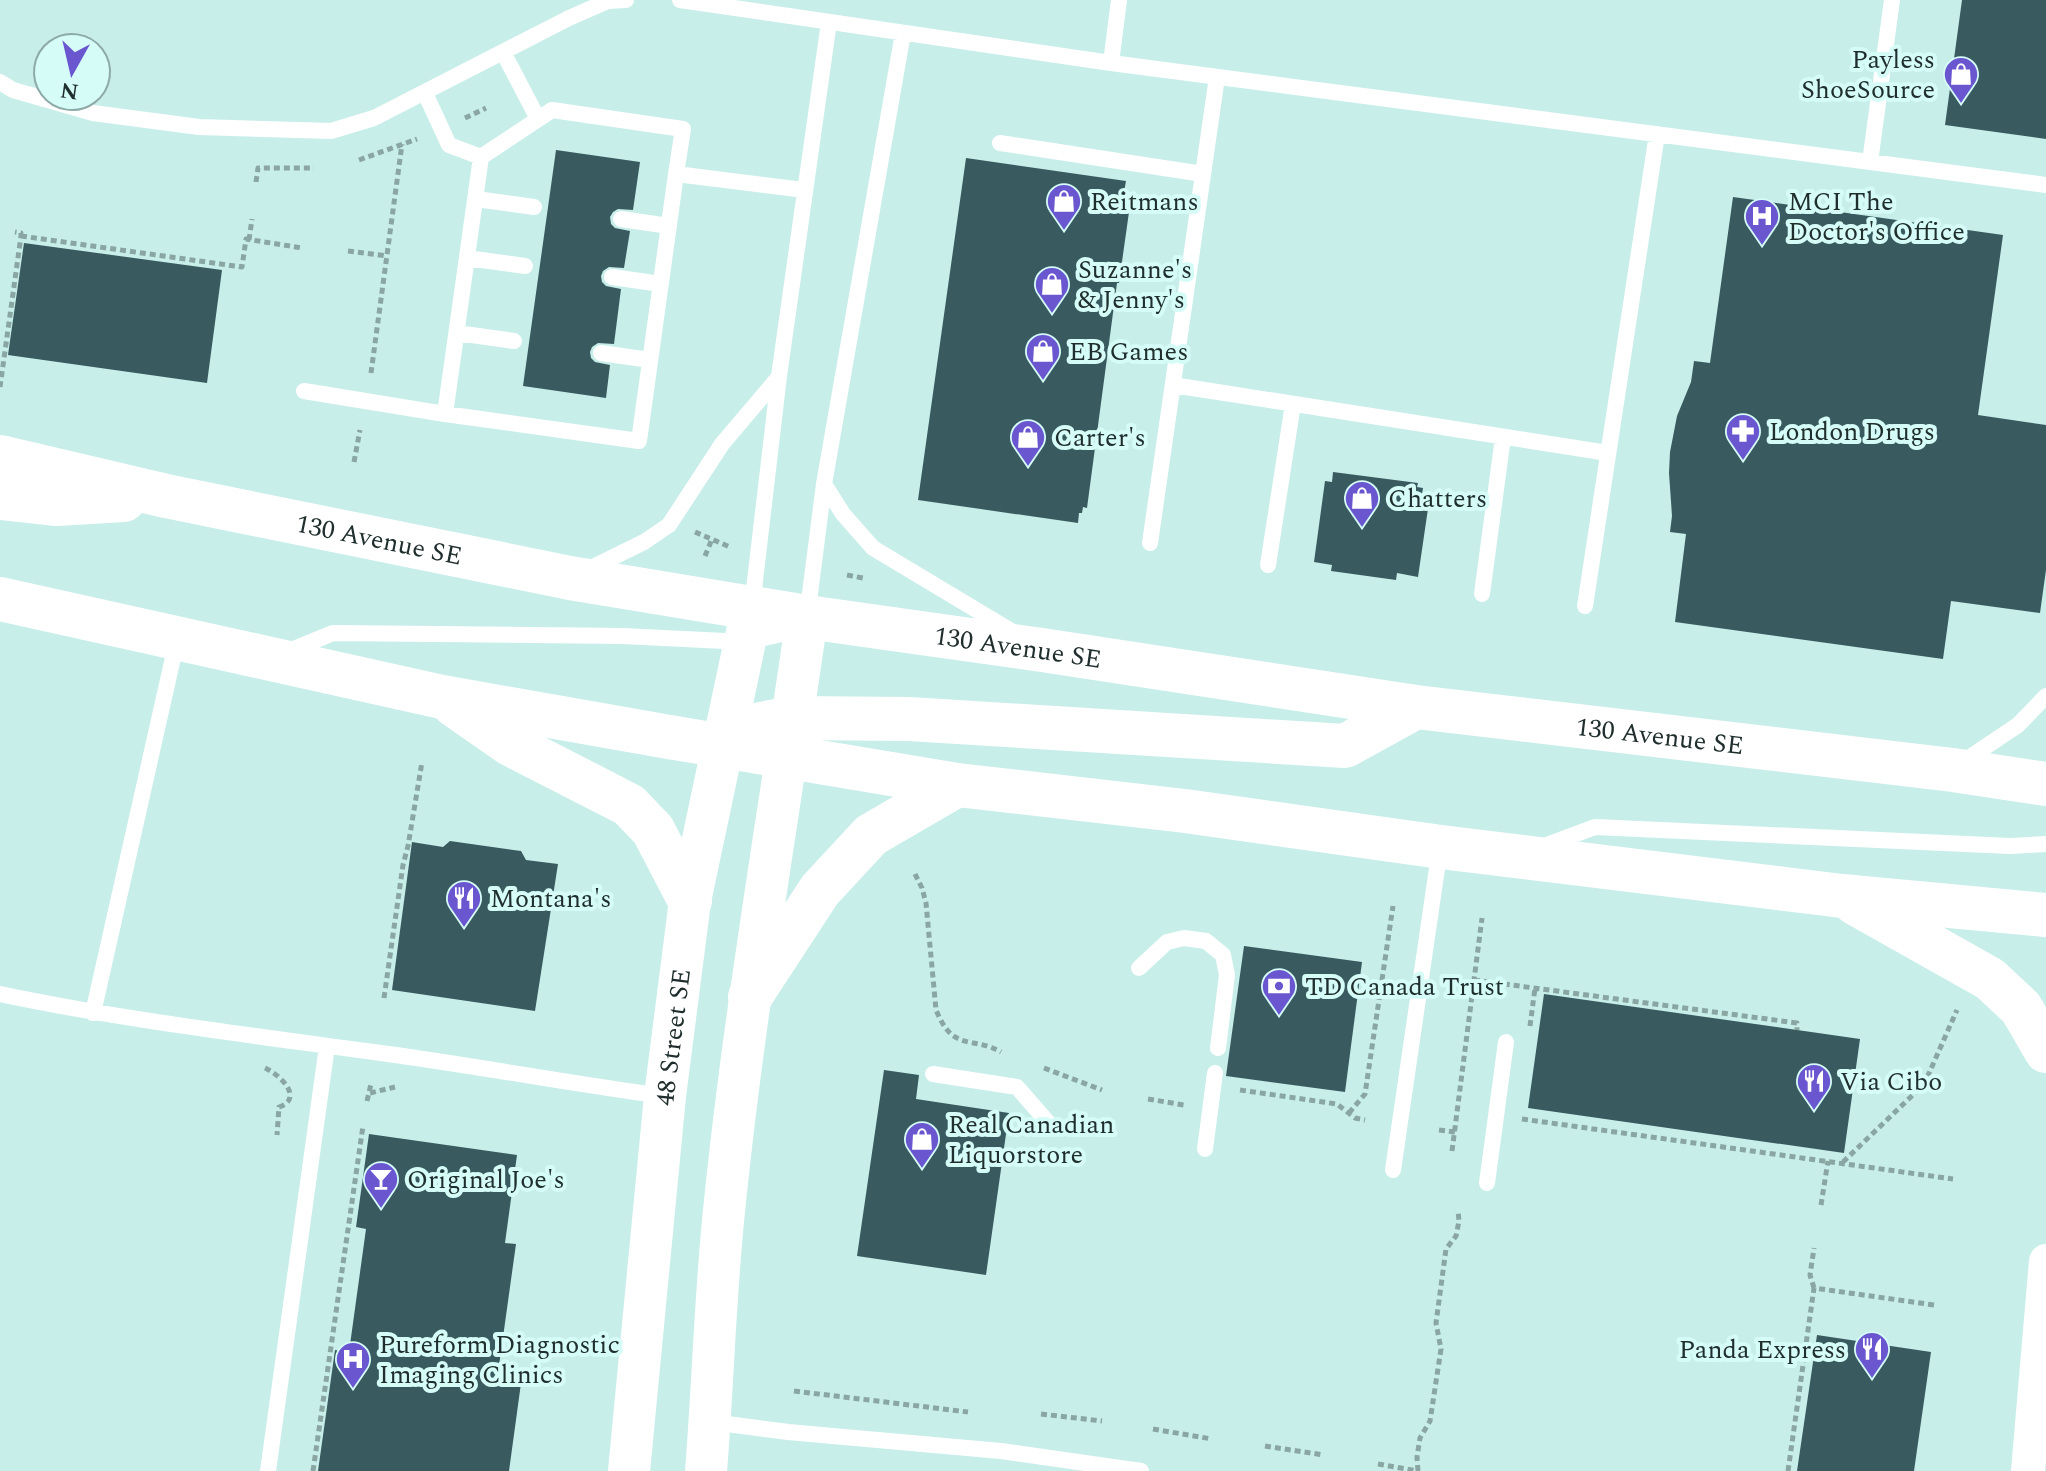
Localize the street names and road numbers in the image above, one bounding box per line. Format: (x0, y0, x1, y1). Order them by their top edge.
street label: 130 Avenue SE (292, 504, 466, 577)
street label: 130 Avenue SE (932, 616, 1104, 680)
street label: 130 Avenue SE (1574, 707, 1746, 766)
street label: 48 Street SE (645, 966, 702, 1108)

